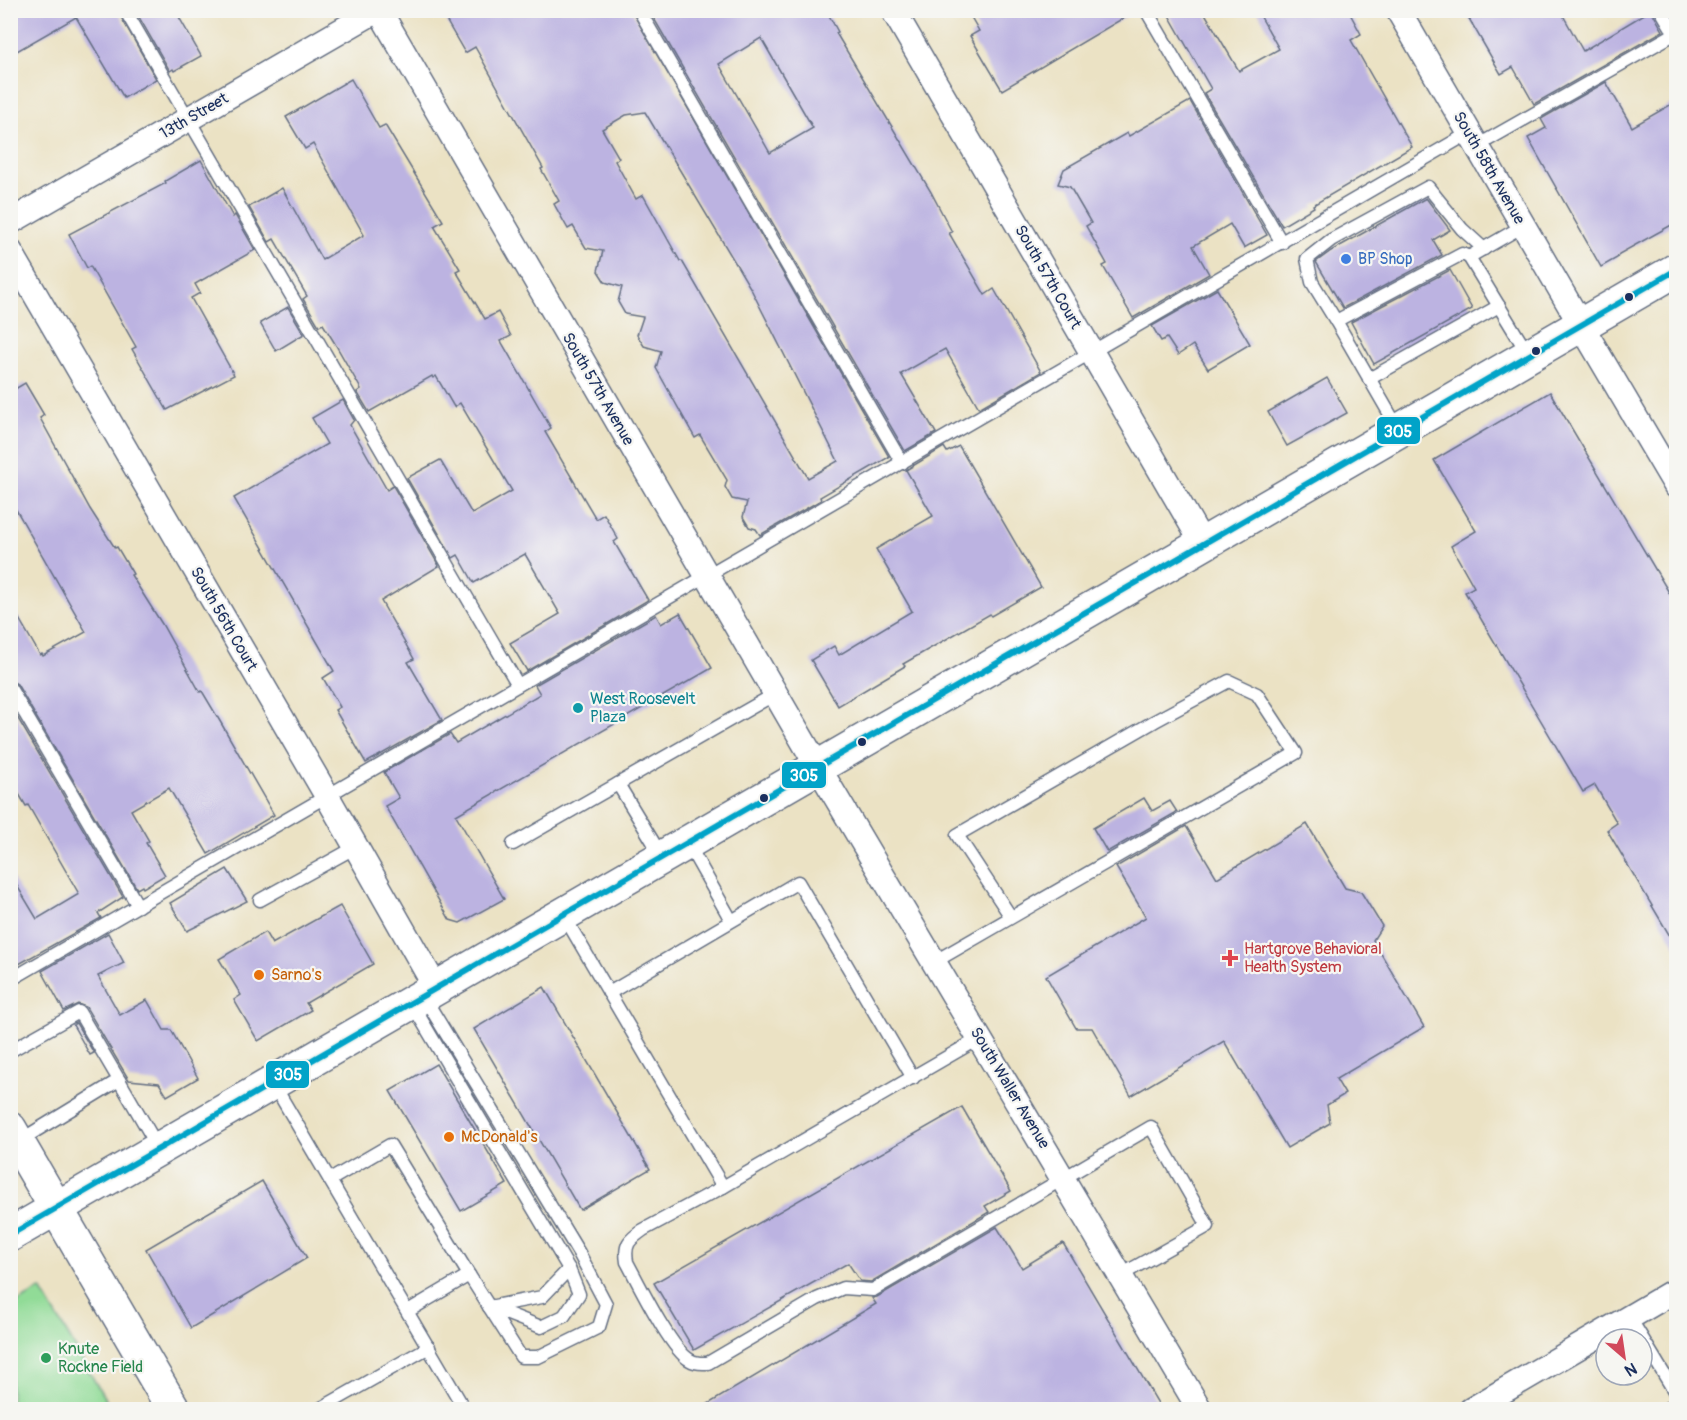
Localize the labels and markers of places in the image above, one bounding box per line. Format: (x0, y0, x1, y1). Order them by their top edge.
place label: BP Shop (1358, 249, 1413, 269)
marker: BP Shop (1339, 252, 1353, 266)
unlabelled marker (1623, 291, 1635, 303)
unlabelled marker (1530, 345, 1542, 357)
place label: West Roosevelt Plaza (590, 689, 696, 727)
marker: West Roosevelt Plaza (571, 701, 585, 715)
unlabelled marker (856, 736, 868, 748)
unlabelled marker (758, 792, 770, 804)
place label: Hartgrove Behavioral Health System (1244, 939, 1382, 977)
marker: Hartgrove Behavioral Health System (1221, 949, 1239, 967)
place label: Sarno's (271, 965, 322, 985)
marker: Sarno's (252, 968, 266, 982)
place label: McDonald's (461, 1127, 538, 1147)
marker: McDonald's (442, 1130, 456, 1144)
place label: Knute Rockne Field (58, 1339, 143, 1377)
marker: Knute Rockne Field (39, 1351, 53, 1365)

